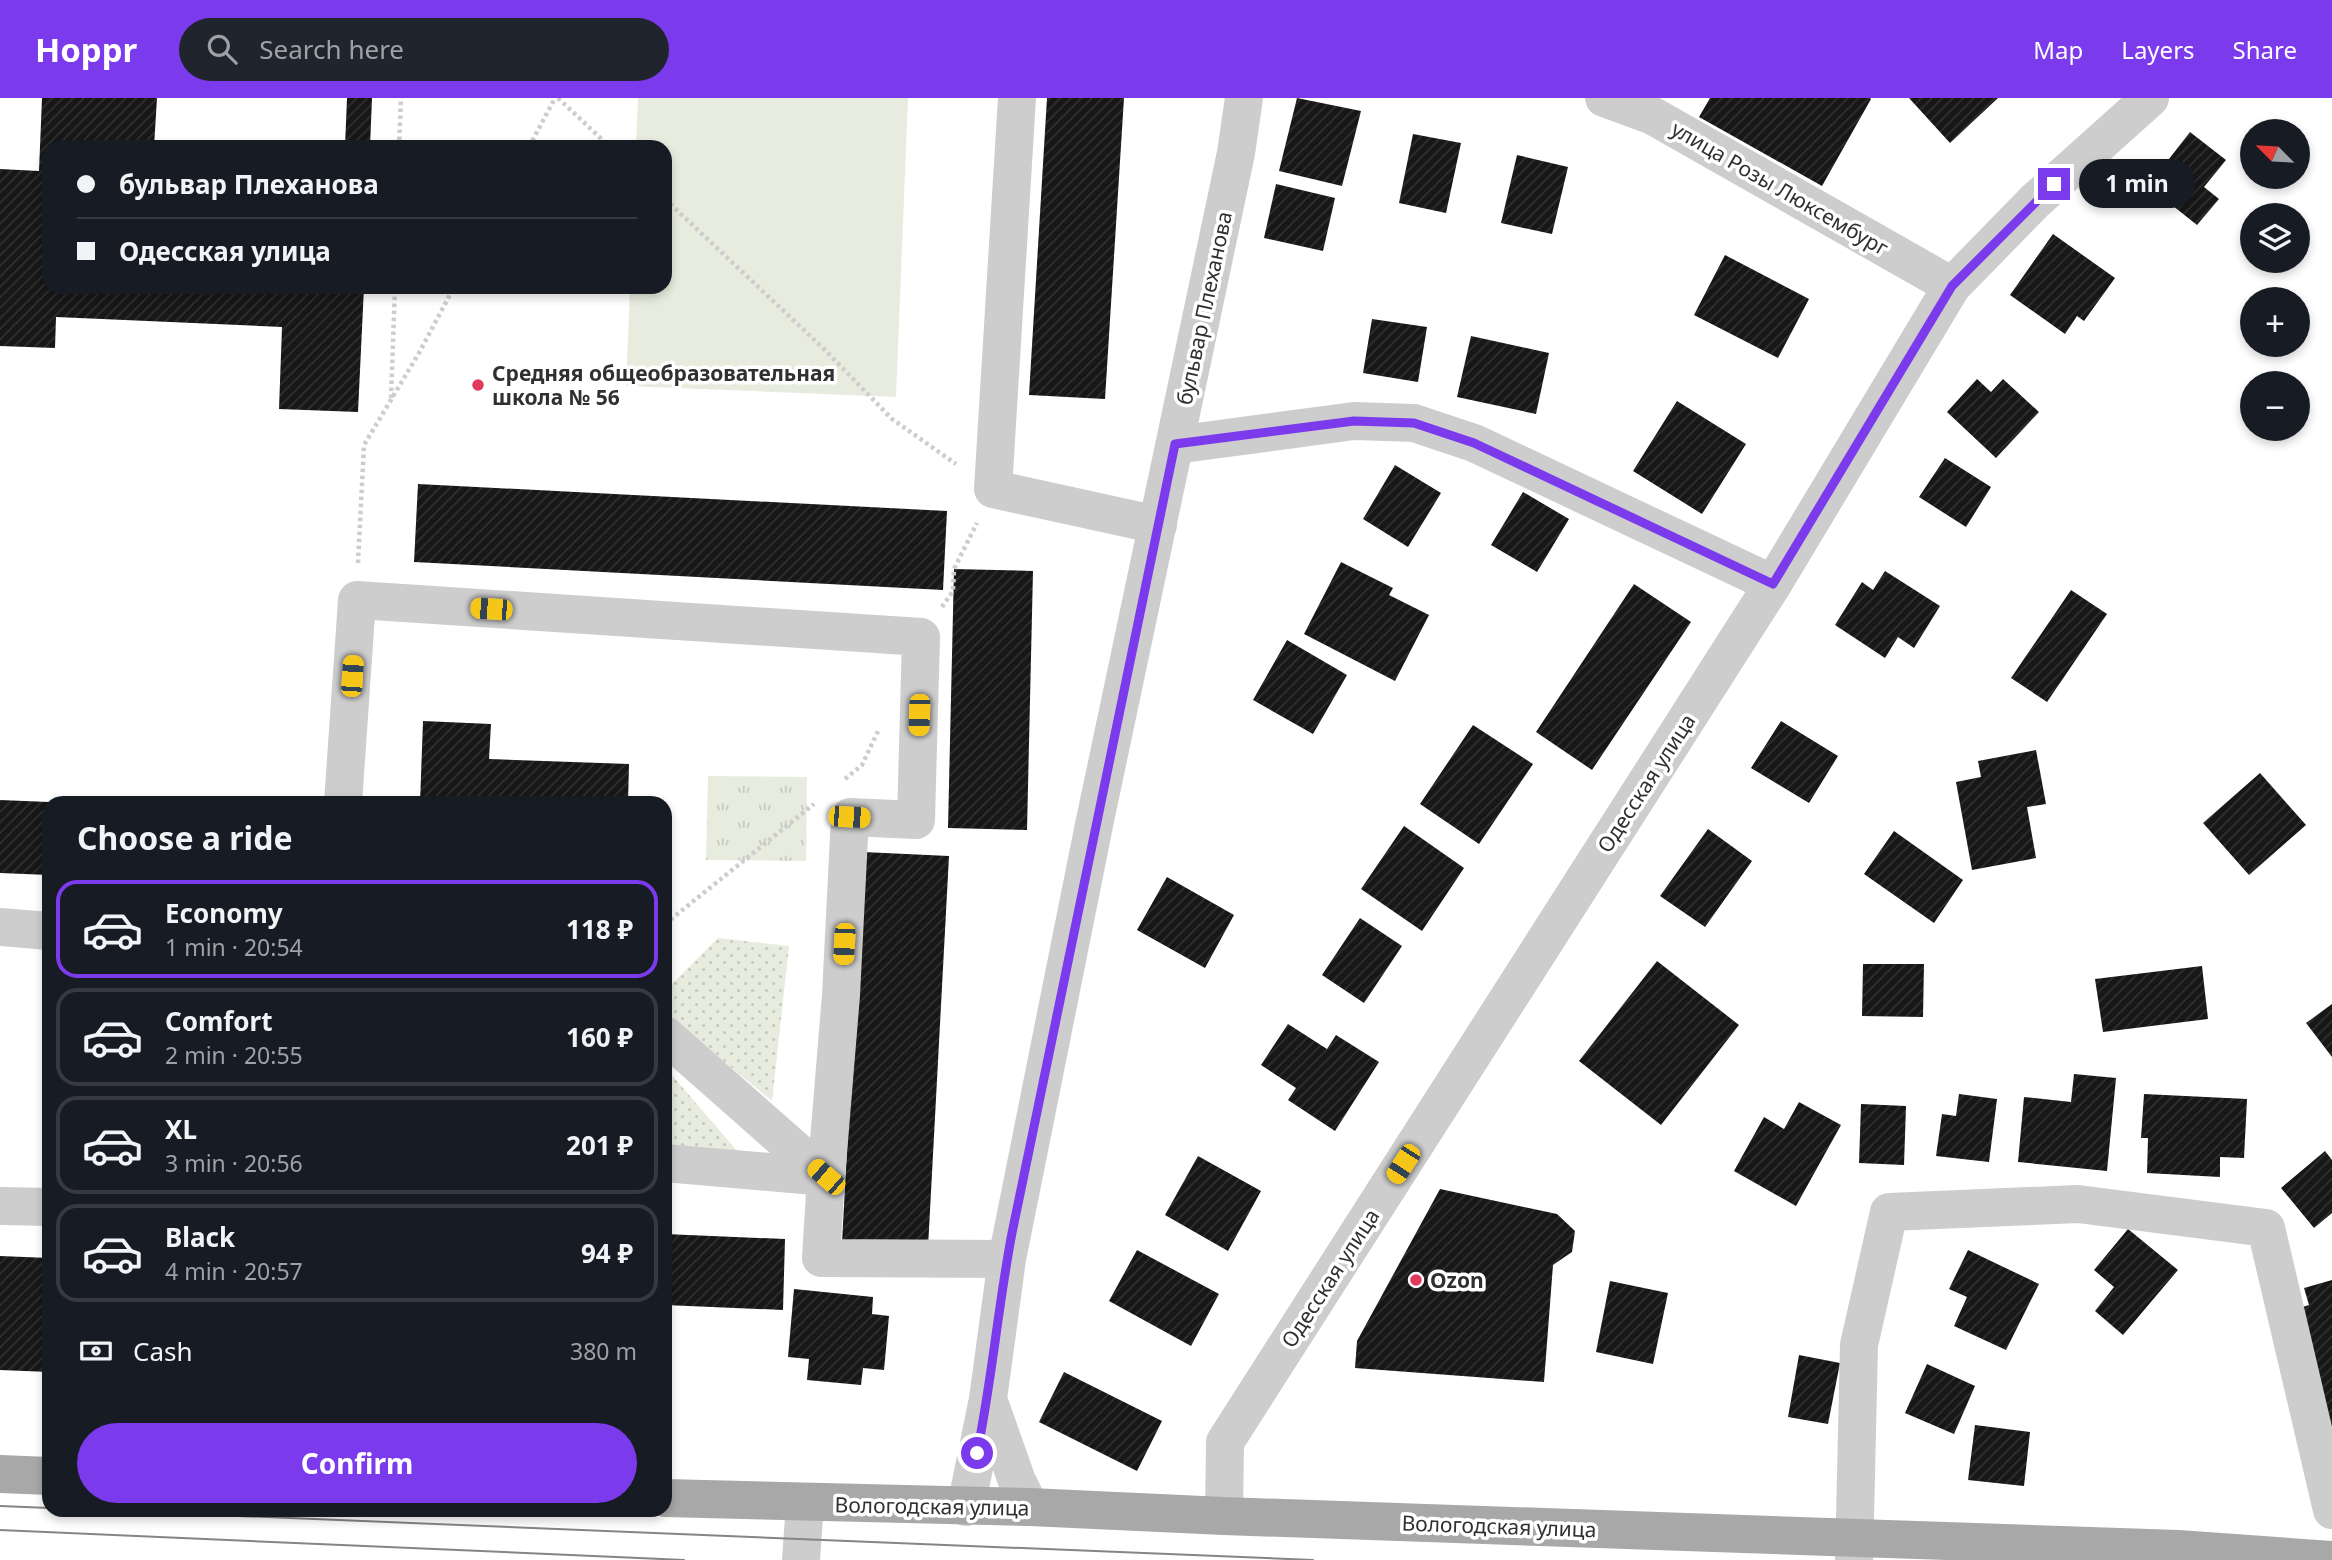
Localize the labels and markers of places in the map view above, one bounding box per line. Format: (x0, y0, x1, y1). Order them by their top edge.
place label: Средняя общеобразовательная школа № 56 (492, 359, 835, 411)
marker: Средняя общеобразовательная школа № 56 (470, 377, 486, 393)
place label: Ozon (1430, 1266, 1484, 1294)
marker: Ozon (1408, 1272, 1424, 1288)

